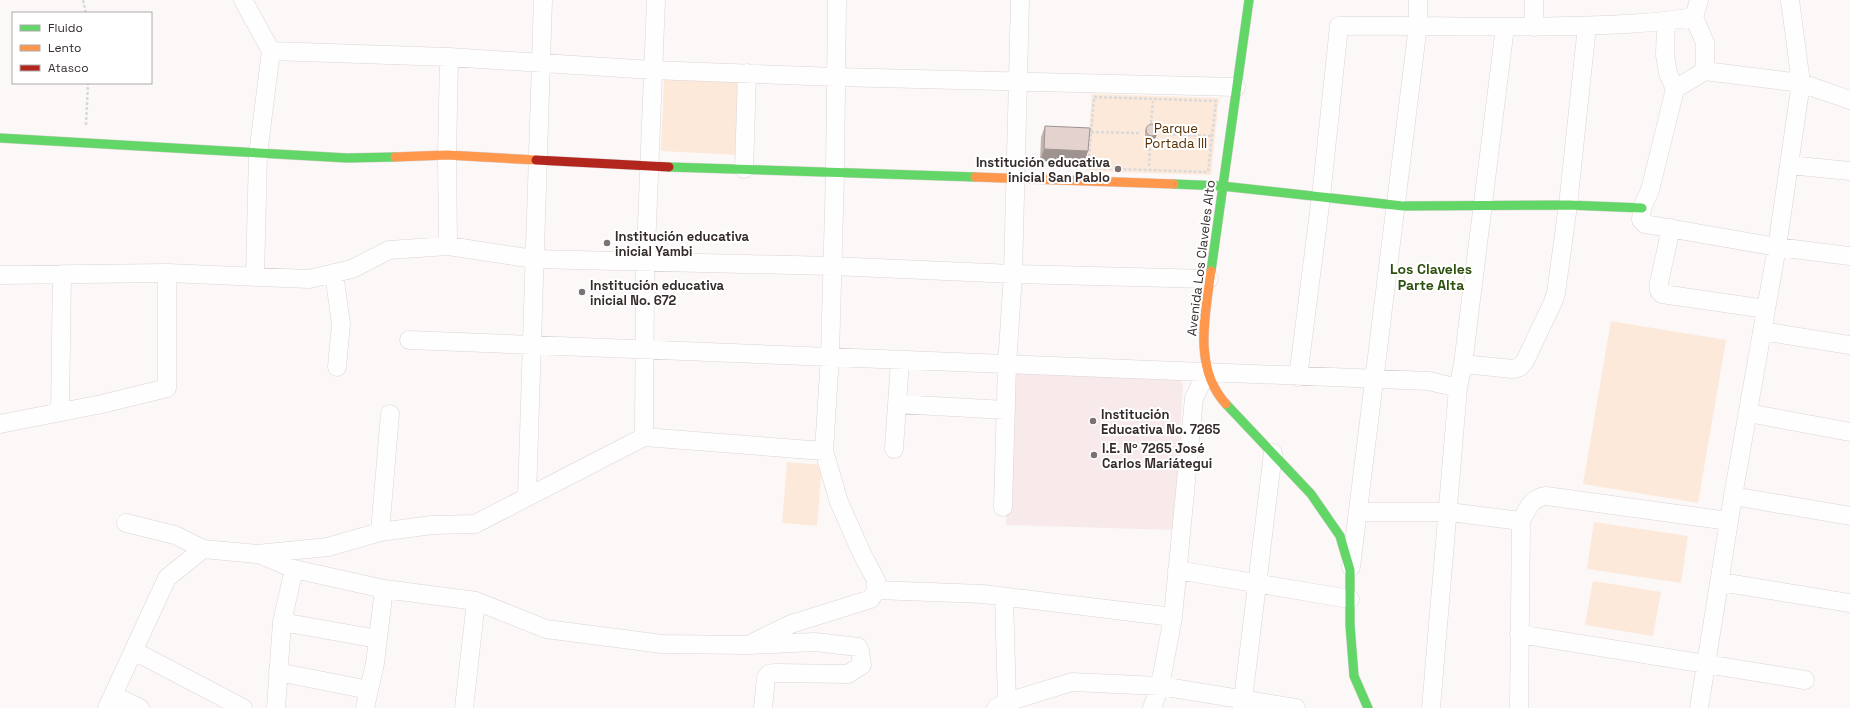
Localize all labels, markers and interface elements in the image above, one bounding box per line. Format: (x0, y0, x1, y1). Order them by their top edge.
legend (12, 12, 152, 84)
text: Fluido (48, 20, 83, 36)
text: Lento (48, 40, 82, 56)
text: Atasco (48, 60, 89, 76)
park label: Parque Portada III (1145, 120, 1207, 152)
place label: Institución educativa inicial San Pablo (976, 154, 1110, 186)
marker: Institución educativa inicial San Pablo (1113, 164, 1123, 174)
street label: Avenida Los Claveles Alto (1183, 179, 1219, 337)
place label: Institución educativa inicial Yambi (615, 228, 750, 260)
marker: Institución educativa inicial Yambi (602, 238, 612, 248)
district label: Los Claveles Parte Alta (1390, 260, 1472, 294)
place label: Institución educativa inicial No. 672 (590, 277, 725, 309)
marker: Institución educativa inicial No. 672 (577, 287, 587, 297)
place label: Institución Educativa No. 7265 (1101, 406, 1221, 438)
marker: Institución Educativa No. 7265 (1088, 416, 1098, 426)
place label: I.E. Nº 7265 José Carlos Mariátegui (1102, 440, 1212, 472)
marker: I.E. Nº 7265 José Carlos Mariátegui (1089, 450, 1099, 460)

